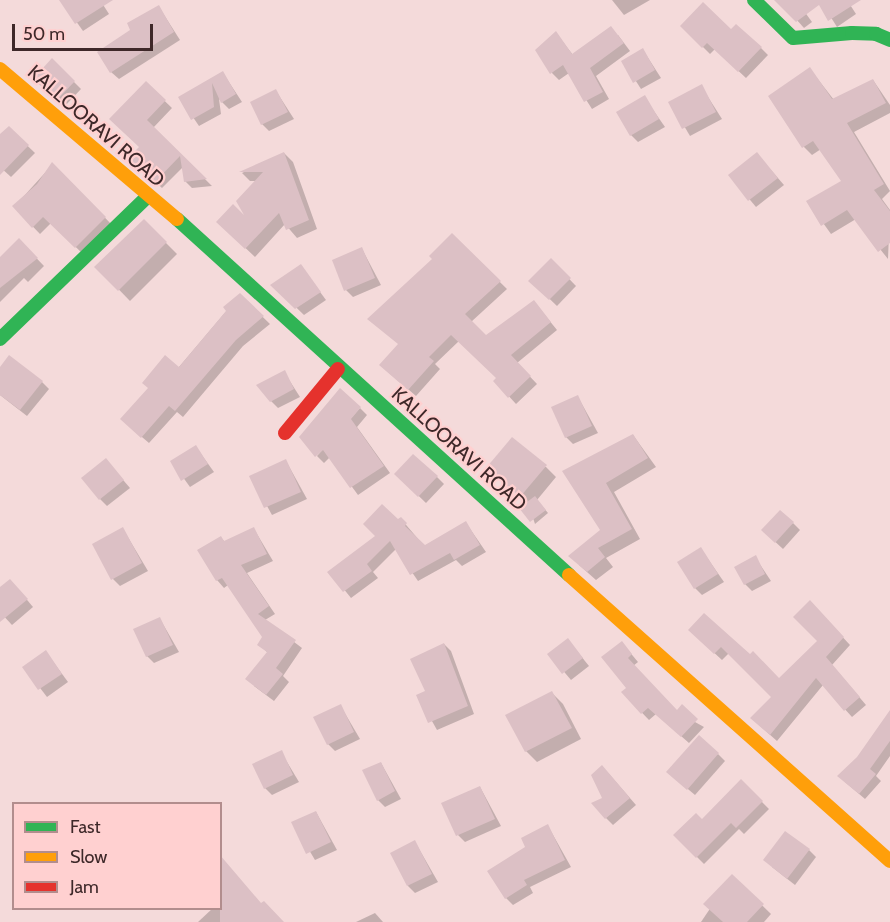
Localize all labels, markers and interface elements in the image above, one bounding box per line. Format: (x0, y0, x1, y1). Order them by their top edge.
scale bar (15, 12, 156, 50)
text: 50 m (23, 23, 65, 45)
street label: KALLOORAVI ROAD (23, 60, 169, 192)
street label: KALLOORAVI ROAD (387, 382, 531, 516)
legend (12, 802, 222, 910)
text: Fast (70, 816, 101, 838)
text: Slow (70, 846, 107, 868)
text: Jam (70, 876, 99, 898)

